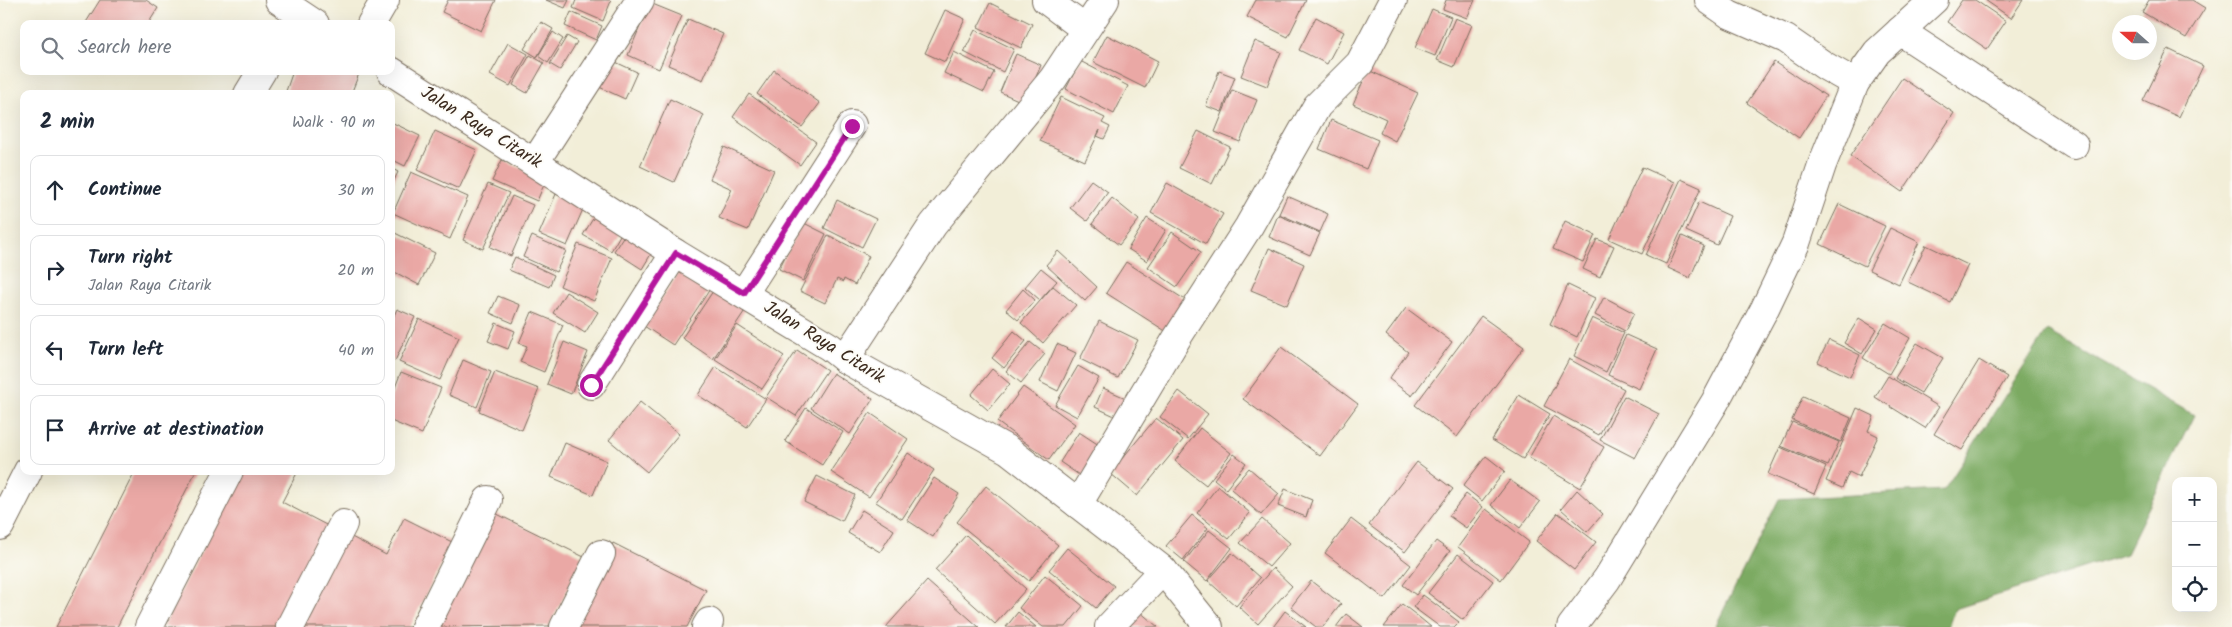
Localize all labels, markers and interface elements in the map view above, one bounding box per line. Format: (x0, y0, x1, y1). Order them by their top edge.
north arrow (2112, 15, 2157, 60)
search box (20, 20, 395, 75)
text: Search here (78, 33, 172, 63)
icon: search (38, 34, 66, 62)
street label: Jalan Raya Citarik (414, 79, 548, 177)
text: 2 min (40, 106, 95, 139)
text: Walk · 90 m (292, 110, 375, 135)
route end (841, 115, 864, 138)
text: Continue (88, 175, 161, 205)
icon: ahead (41, 176, 69, 204)
text: 30 m (338, 178, 374, 203)
text: Turn right (88, 243, 173, 273)
icon: right (41, 256, 69, 284)
text: 20 m (338, 258, 374, 283)
text: Jalan Raya Citarik (88, 273, 211, 298)
street label: Jalan Raya Citarik (757, 294, 891, 392)
text: Turn left (88, 335, 163, 365)
icon: left (41, 336, 69, 364)
text: 40 m (338, 338, 374, 363)
route start (580, 374, 603, 397)
text: Arrive at destination (88, 415, 264, 445)
icon: arrive (41, 416, 69, 444)
map controls (2172, 477, 2217, 612)
button: + (2172, 477, 2217, 522)
button: − (2172, 522, 2217, 567)
button: locate (2172, 567, 2217, 612)

